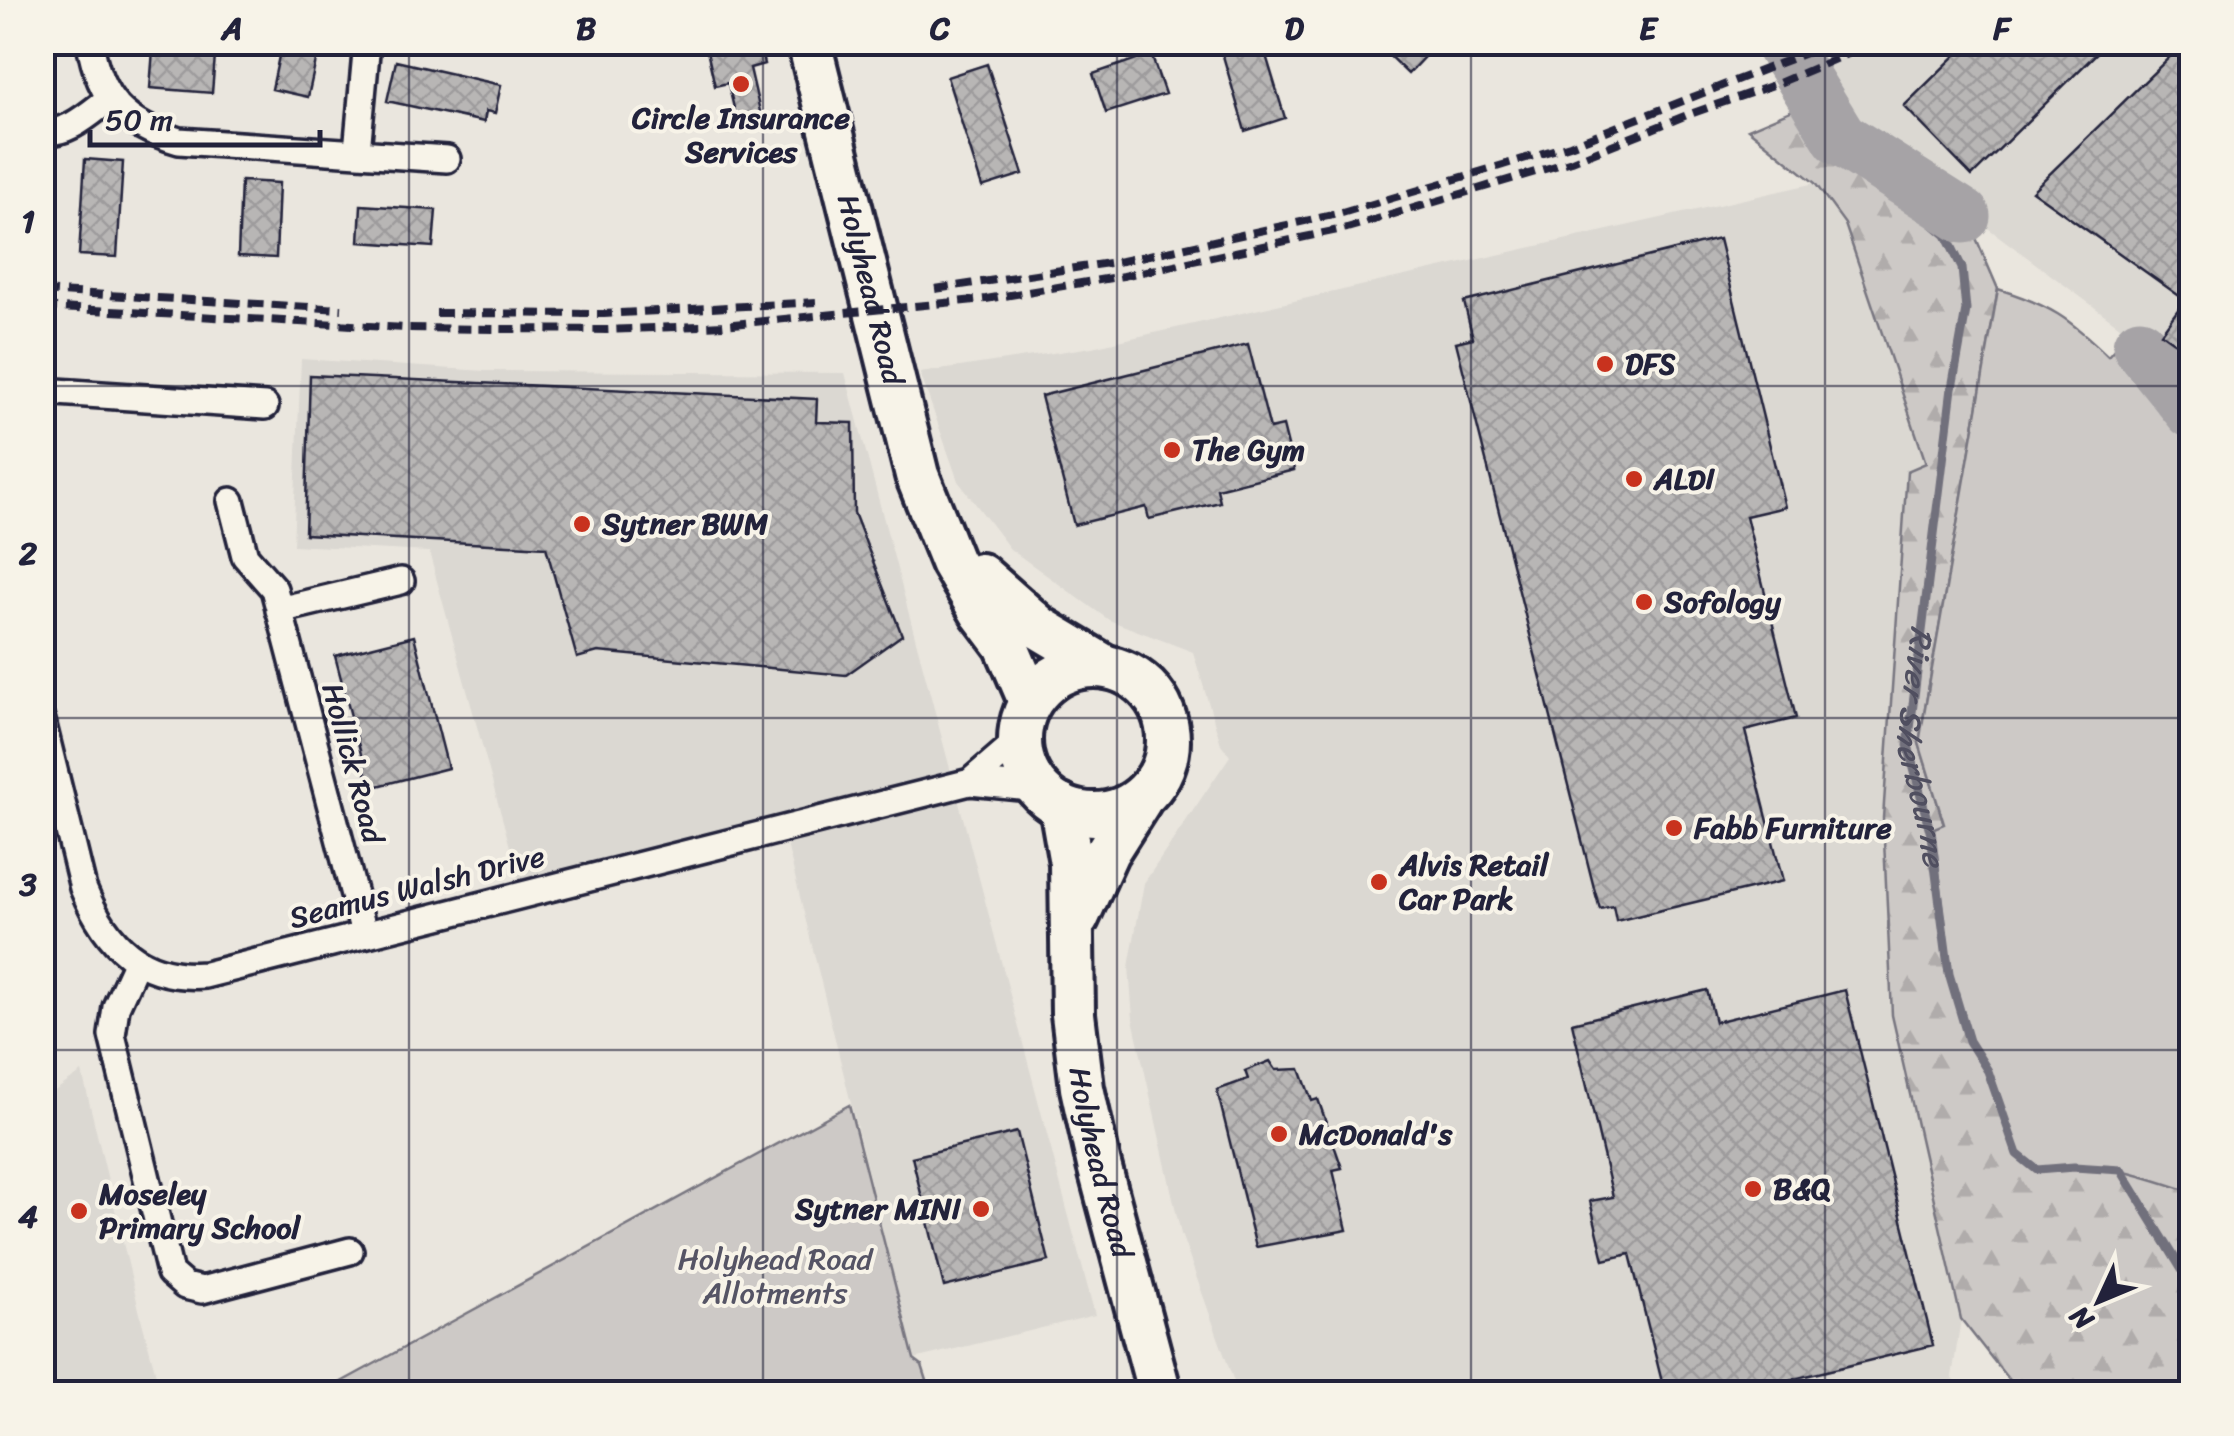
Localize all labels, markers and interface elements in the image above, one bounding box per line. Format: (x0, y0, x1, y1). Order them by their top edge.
text: A (220, 0, 243, 57)
text: B (576, 0, 596, 57)
text: C (929, 0, 951, 57)
text: D (1284, 0, 1304, 57)
text: E (1639, 0, 1659, 57)
text: F (1992, 0, 2013, 57)
marker: Circle Insurance Services (730, 73, 752, 95)
scale bar (90, 85, 320, 147)
place label: Circle Insurance Services (631, 91, 851, 179)
text: 50 m (105, 93, 173, 147)
street label: Holyhead Road (821, 188, 921, 393)
text: 1 (21, 193, 35, 250)
place label: DFS (1625, 337, 1676, 391)
marker: DFS (1594, 353, 1616, 375)
place label: The Gym (1192, 423, 1305, 477)
marker: The Gym (1161, 439, 1183, 461)
place label: ALDI (1652, 452, 1715, 506)
marker: ALDI (1623, 468, 1645, 490)
place label: Sytner BWM (601, 497, 769, 551)
marker: Sytner BWM (571, 513, 593, 535)
text: 2 (19, 525, 38, 582)
place label: Sofology (1663, 575, 1782, 629)
marker: Sofology (1633, 591, 1655, 613)
water label: River Sherbourne (1879, 623, 1964, 873)
street label: Hollick Road (306, 677, 401, 852)
place label: Fabb Furniture (1693, 801, 1892, 855)
marker: Fabb Furniture (1663, 817, 1685, 839)
street label: Seamus Walsh Drive (283, 829, 551, 945)
place label: Alvis Retail Car Park (1397, 838, 1550, 926)
text: 3 (18, 856, 37, 913)
marker: Alvis Retail Car Park (1368, 871, 1390, 893)
street label: Holyhead Road (1053, 1064, 1150, 1266)
place label: McDonald's (1298, 1107, 1453, 1161)
marker: McDonald's (1268, 1123, 1290, 1145)
place label: B&Q (1773, 1162, 1831, 1216)
place label: Moseley Primary School (98, 1167, 302, 1255)
marker: B&Q (1742, 1178, 1764, 1200)
place label: Sytner MINI (794, 1182, 962, 1236)
text: 4 (18, 1188, 38, 1245)
marker: Sytner MINI (970, 1198, 992, 1220)
marker: Moseley Primary School (68, 1200, 90, 1222)
park label: Holyhead Road Allotments (678, 1232, 875, 1320)
north arrow (2049, 1251, 2149, 1351)
text: N (2057, 1294, 2106, 1343)

